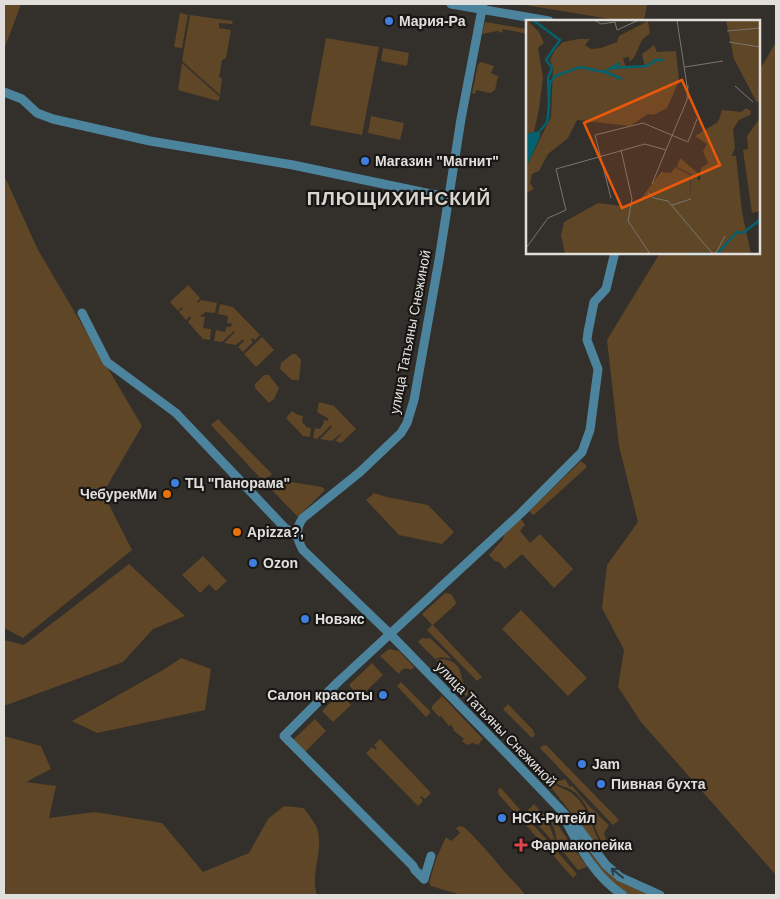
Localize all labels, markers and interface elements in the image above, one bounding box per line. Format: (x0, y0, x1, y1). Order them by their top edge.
place label: Мария-Ра (399, 13, 466, 29)
marker: Мария-Ра (383, 15, 395, 27)
inset map (526, 20, 760, 254)
place label: Магазин "Магнит" (375, 153, 499, 169)
marker: Магазин "Магнит" (359, 155, 371, 167)
district label: ПЛЮЩИХИНСКИЙ (307, 188, 491, 209)
street label: улица Татьяны Снежиной (386, 249, 434, 415)
place label: ТЦ "Панорама" (185, 475, 290, 491)
marker: ТЦ "Панорама" (169, 477, 181, 489)
place label: ЧебурекМи (80, 486, 157, 502)
marker: ЧебурекМи (161, 488, 173, 500)
place label: Apizza?, (247, 524, 304, 540)
marker: Apizza?, (231, 526, 243, 538)
place label: Ozon (263, 555, 298, 571)
marker: Ozon (247, 557, 259, 569)
place label: Новэкс (315, 611, 365, 627)
marker: Новэкс (299, 613, 311, 625)
street label: улица Татьяны Снежиной (432, 658, 560, 790)
place label: Салон красоты (267, 687, 373, 703)
marker: Салон красоты (377, 689, 389, 701)
place label: Jam (592, 756, 620, 772)
marker: Jam (576, 758, 588, 770)
place label: Пивная бухта (611, 776, 706, 792)
marker: Пивная бухта (595, 778, 607, 790)
place label: НСК-Ритейл (512, 810, 596, 826)
marker: НСК-Ритейл (496, 812, 508, 824)
place label: Фармакопейка (531, 837, 632, 853)
marker: Фармакопейка (515, 839, 527, 851)
one-way arrow (610, 868, 624, 878)

